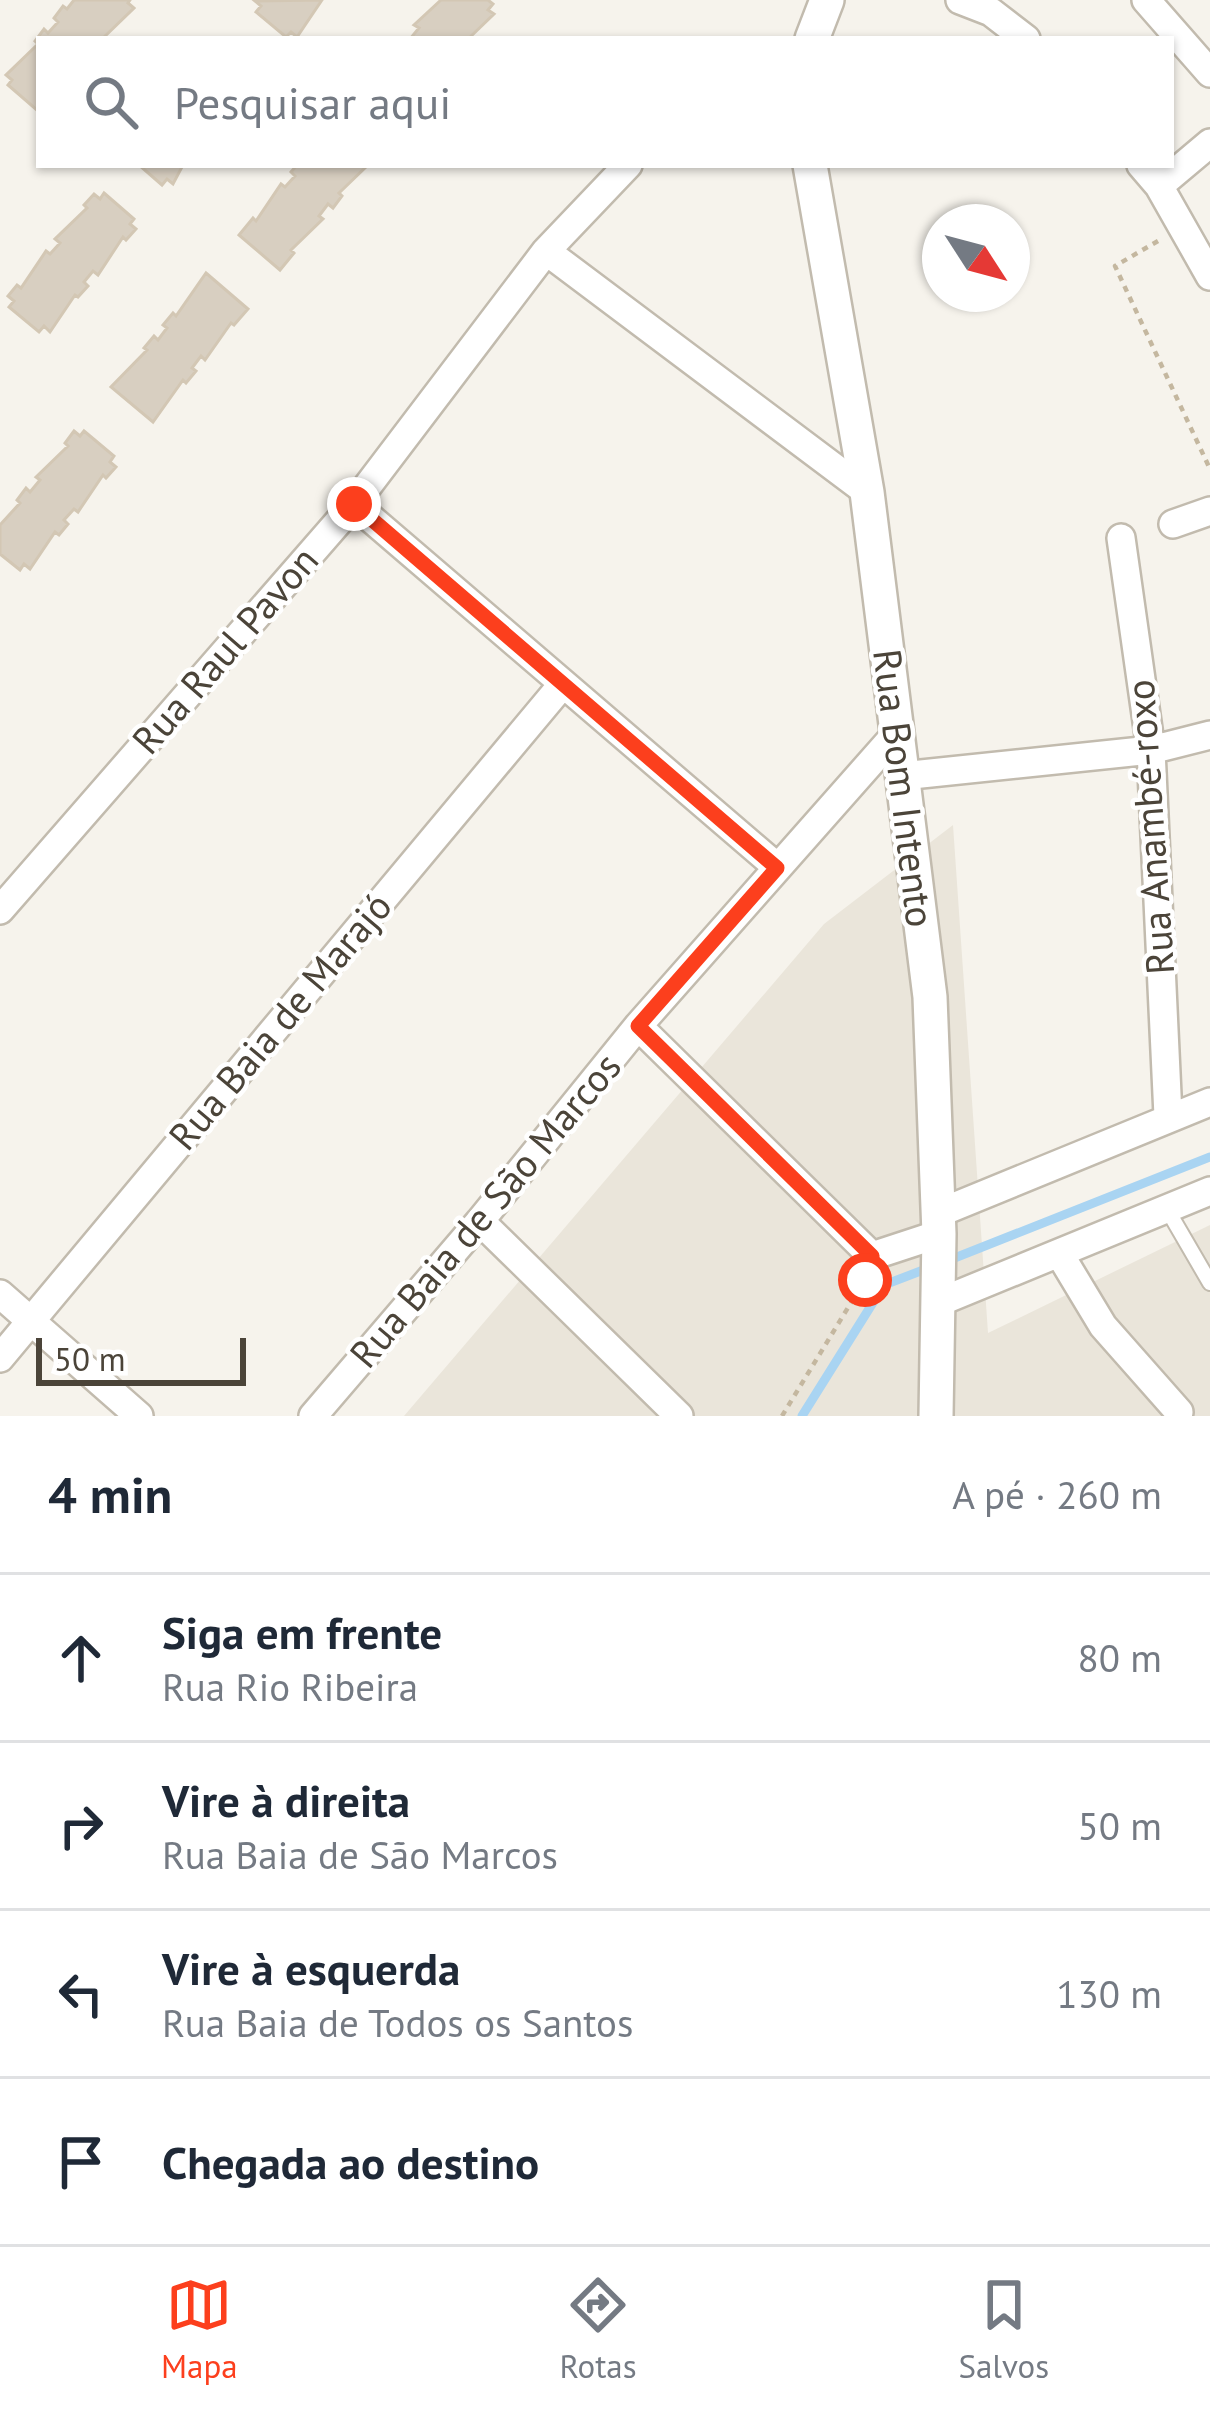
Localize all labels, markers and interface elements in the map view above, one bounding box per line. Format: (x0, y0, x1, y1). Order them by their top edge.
search box (36, 36, 1174, 168)
icon: search (78, 69, 144, 135)
text: Pesquisar aqui (174, 73, 451, 131)
north arrow (922, 204, 1030, 312)
route end (327, 477, 381, 531)
street label: Rua Raul Pavon (120, 535, 329, 764)
street label: Rua Bom Intento (862, 646, 947, 930)
street label: Rua Anambé-roxo (1114, 678, 1185, 976)
street label: Rua Baia de Marajó (157, 881, 402, 1160)
street label: Rua Baia de São Marcos (338, 1042, 631, 1378)
route start (838, 1253, 892, 1307)
scale bar (36, 1332, 246, 1385)
text: 50 m (54, 1337, 126, 1380)
text: 4 min (48, 1461, 172, 1527)
text: A pé · 260 m (952, 1469, 1162, 1520)
text: Siga em frente (162, 1603, 442, 1661)
icon: ahead (48, 1625, 114, 1691)
text: 80 m (1077, 1632, 1162, 1683)
text: Rua Rio Ribeira (162, 1661, 418, 1712)
text: Vire à direita (162, 1771, 410, 1829)
icon: right (48, 1793, 114, 1859)
text: 50 m (1077, 1800, 1162, 1851)
text: Rua Baia de São Marcos (162, 1829, 558, 1880)
text: Vire à esquerda (162, 1939, 460, 1997)
icon: left (48, 1961, 114, 2027)
text: 130 m (1056, 1968, 1162, 2019)
text: Rua Baia de Todos os Santos (162, 1997, 633, 2048)
icon: arrive (48, 2129, 114, 2195)
text: Chegada ao destino (162, 2133, 539, 2191)
tab: Mapa (161, 2272, 238, 2387)
tab: Rotas (559, 2272, 637, 2387)
tab: Salvos (958, 2272, 1049, 2387)

